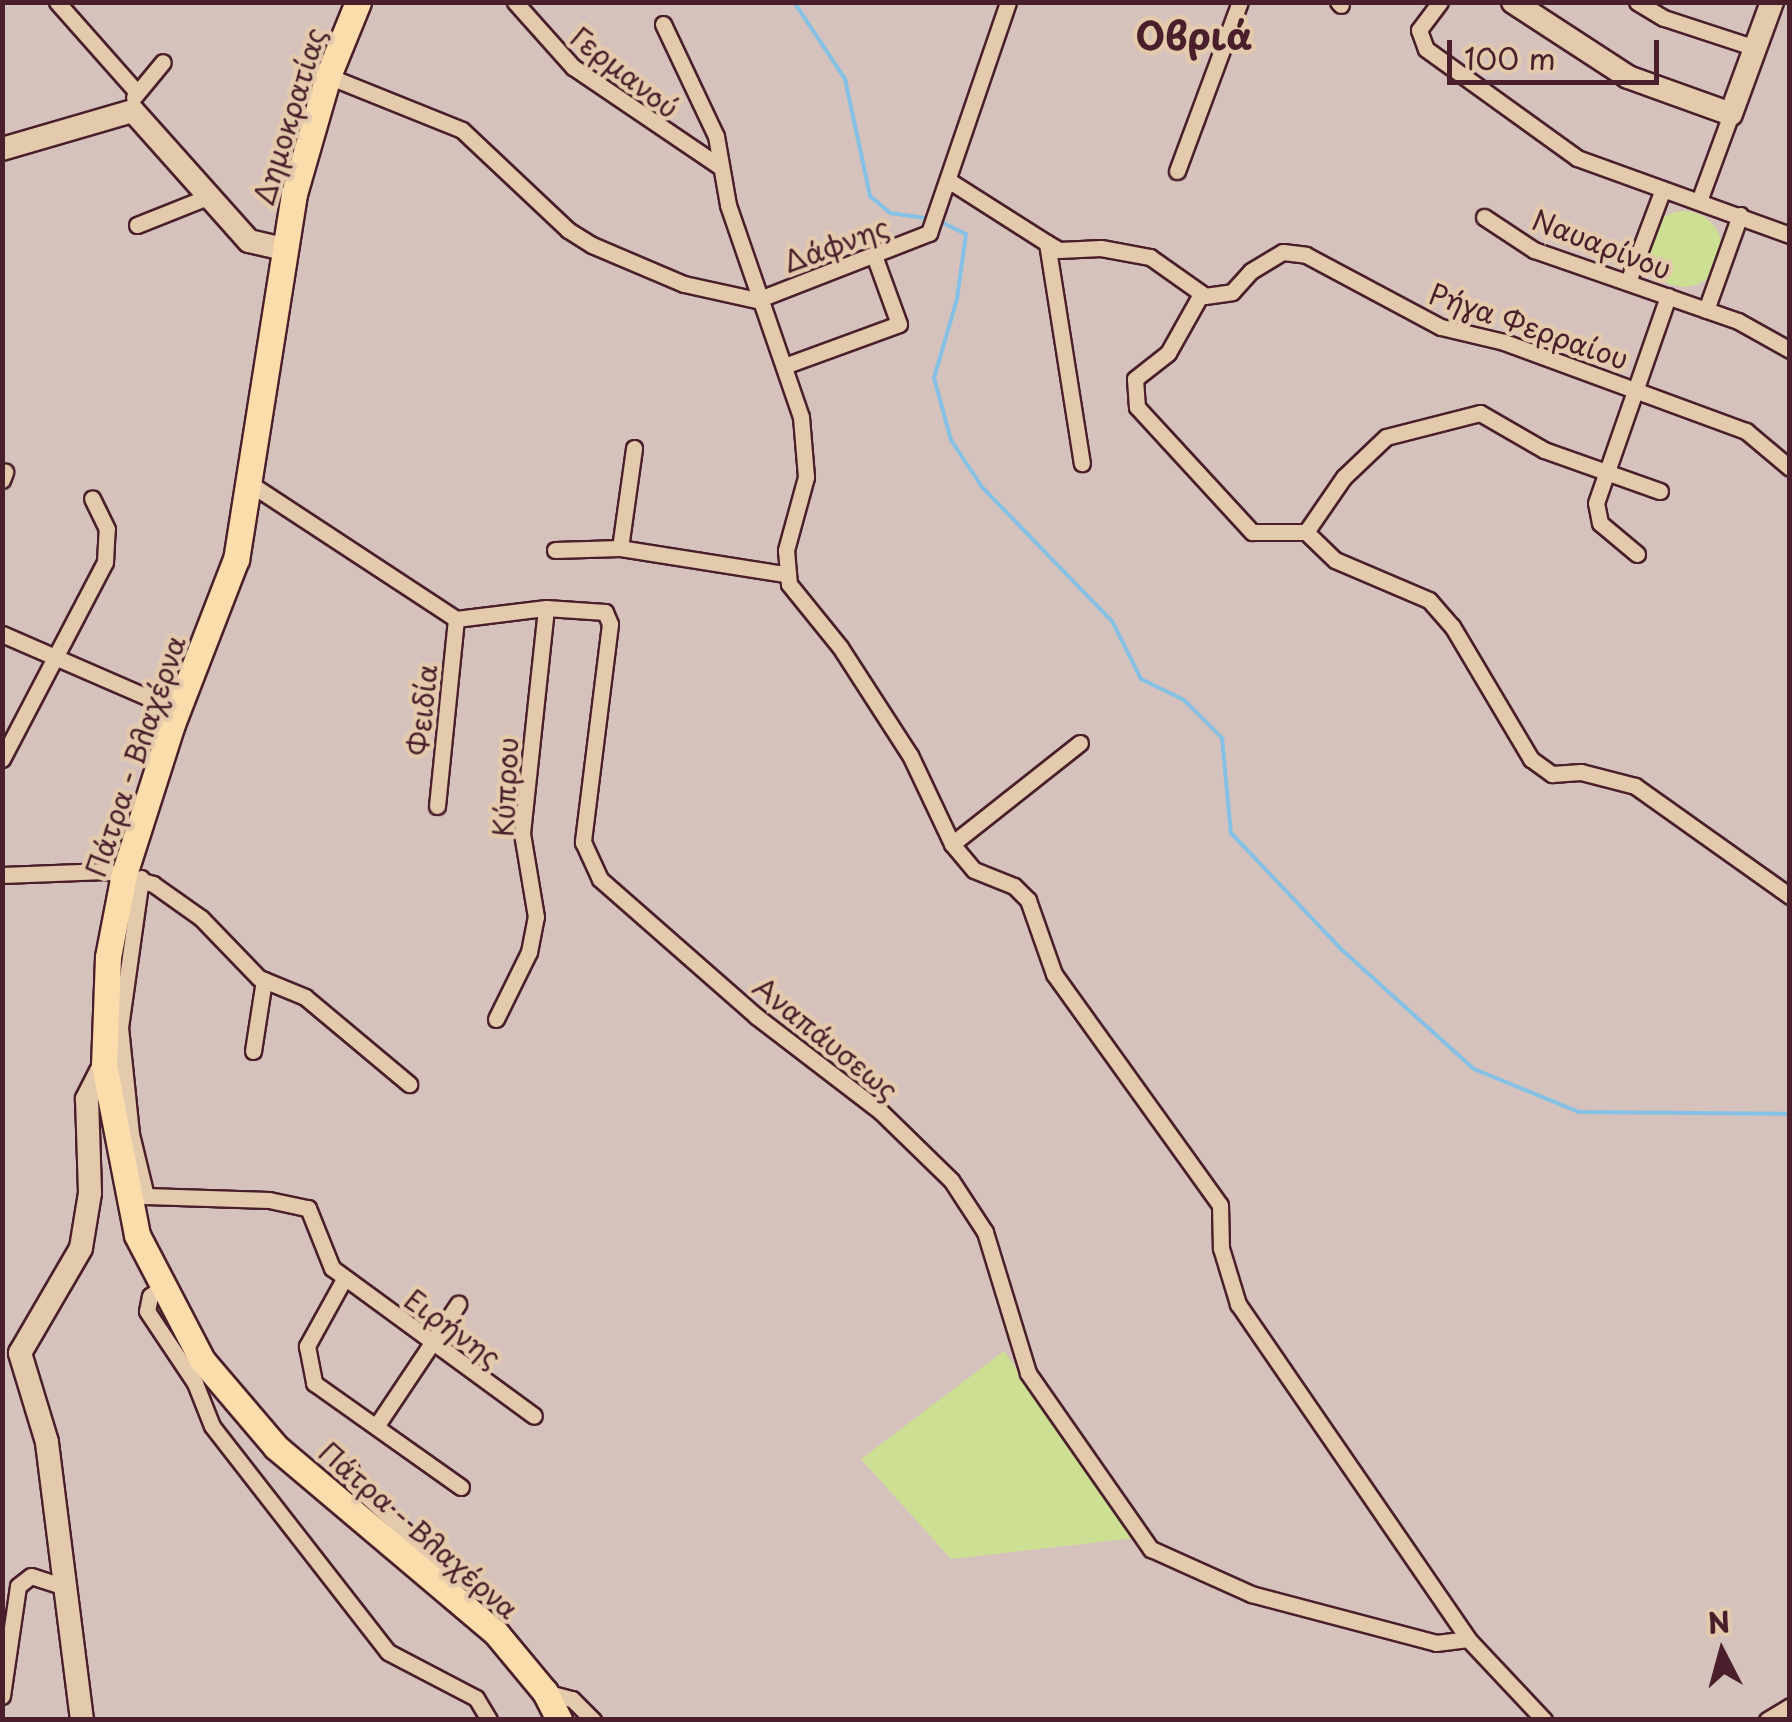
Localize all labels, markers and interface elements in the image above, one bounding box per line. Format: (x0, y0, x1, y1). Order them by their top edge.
district label: Οβριά (1136, 12, 1252, 58)
street label: Γερμανού (564, 19, 686, 125)
scale bar (1452, 20, 1664, 82)
street label: Δημοκρατίας (246, 23, 332, 209)
text: 100 m (1464, 35, 1556, 80)
street label: Ναυαρίνου (1528, 202, 1676, 286)
street label: Δάφνης (779, 209, 893, 279)
street label: Ρήγα Φερραίου (1425, 276, 1633, 376)
street label: Πάτρα - Βλαχέρνα (78, 630, 192, 882)
street label: Φειδία (400, 663, 444, 757)
street label: Κύπρου (486, 736, 524, 838)
street label: Αναπάυσεως (747, 969, 905, 1107)
street label: Ειρήνης (398, 1282, 508, 1374)
street label: Πάτρα - Βλαχέρνα (312, 1434, 526, 1626)
text: N (1706, 1599, 1732, 1644)
north arrow (1672, 1602, 1772, 1702)

